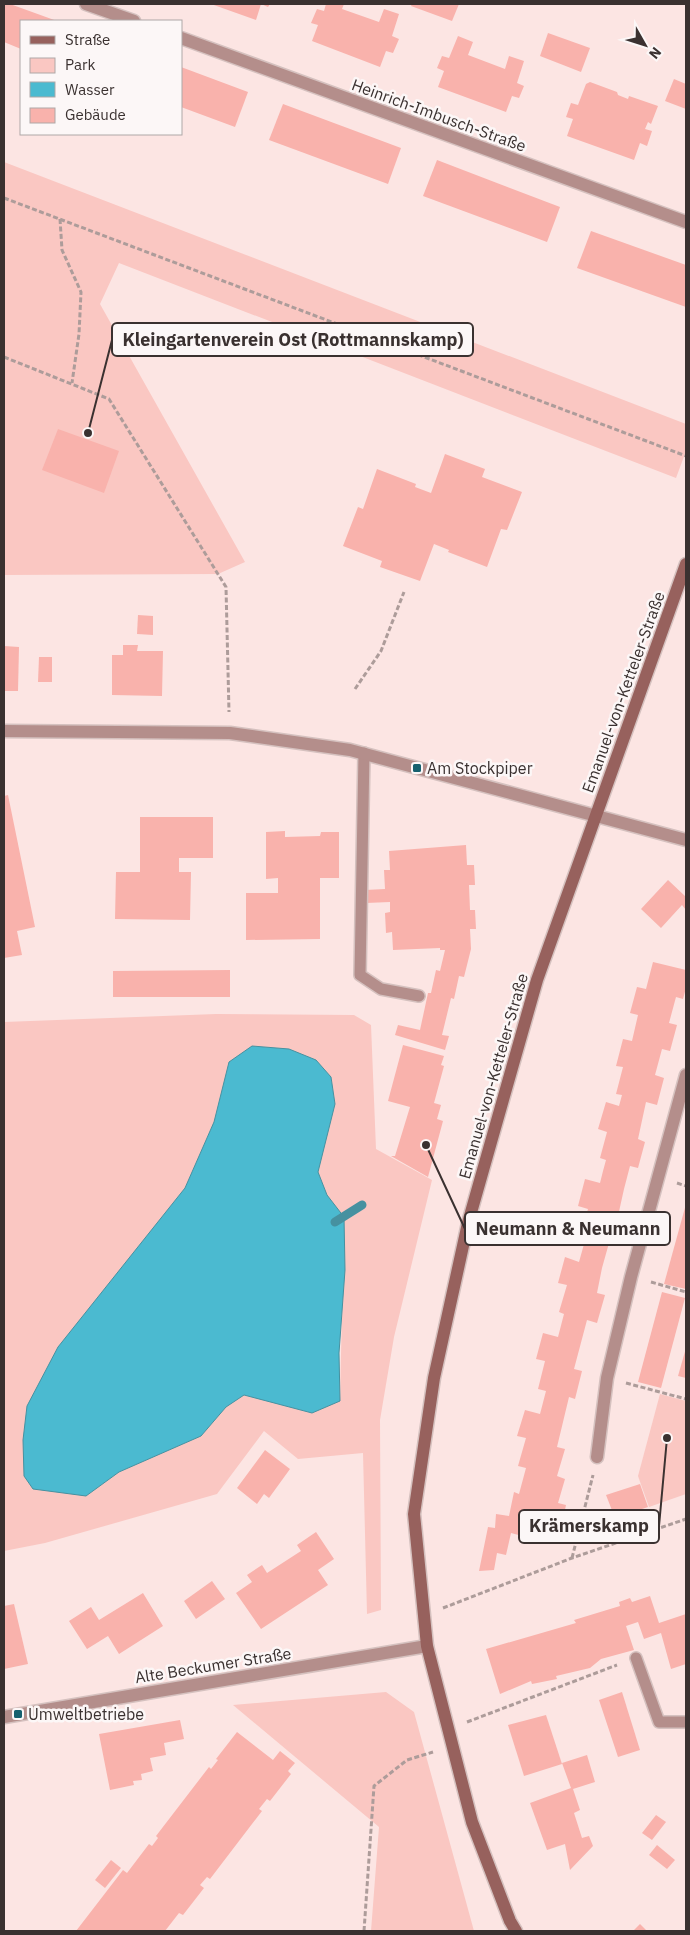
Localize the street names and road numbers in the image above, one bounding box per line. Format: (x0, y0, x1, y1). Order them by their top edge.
street label: Heinrich-Imbusch-Straße (349, 74, 529, 156)
street label: Emanuel-von-Ketteler-Straße (577, 588, 669, 795)
street label: Emanuel-von-Ketteler-Straße (454, 971, 532, 1181)
street label: Alte Beckumer Straße (133, 1643, 293, 1687)

